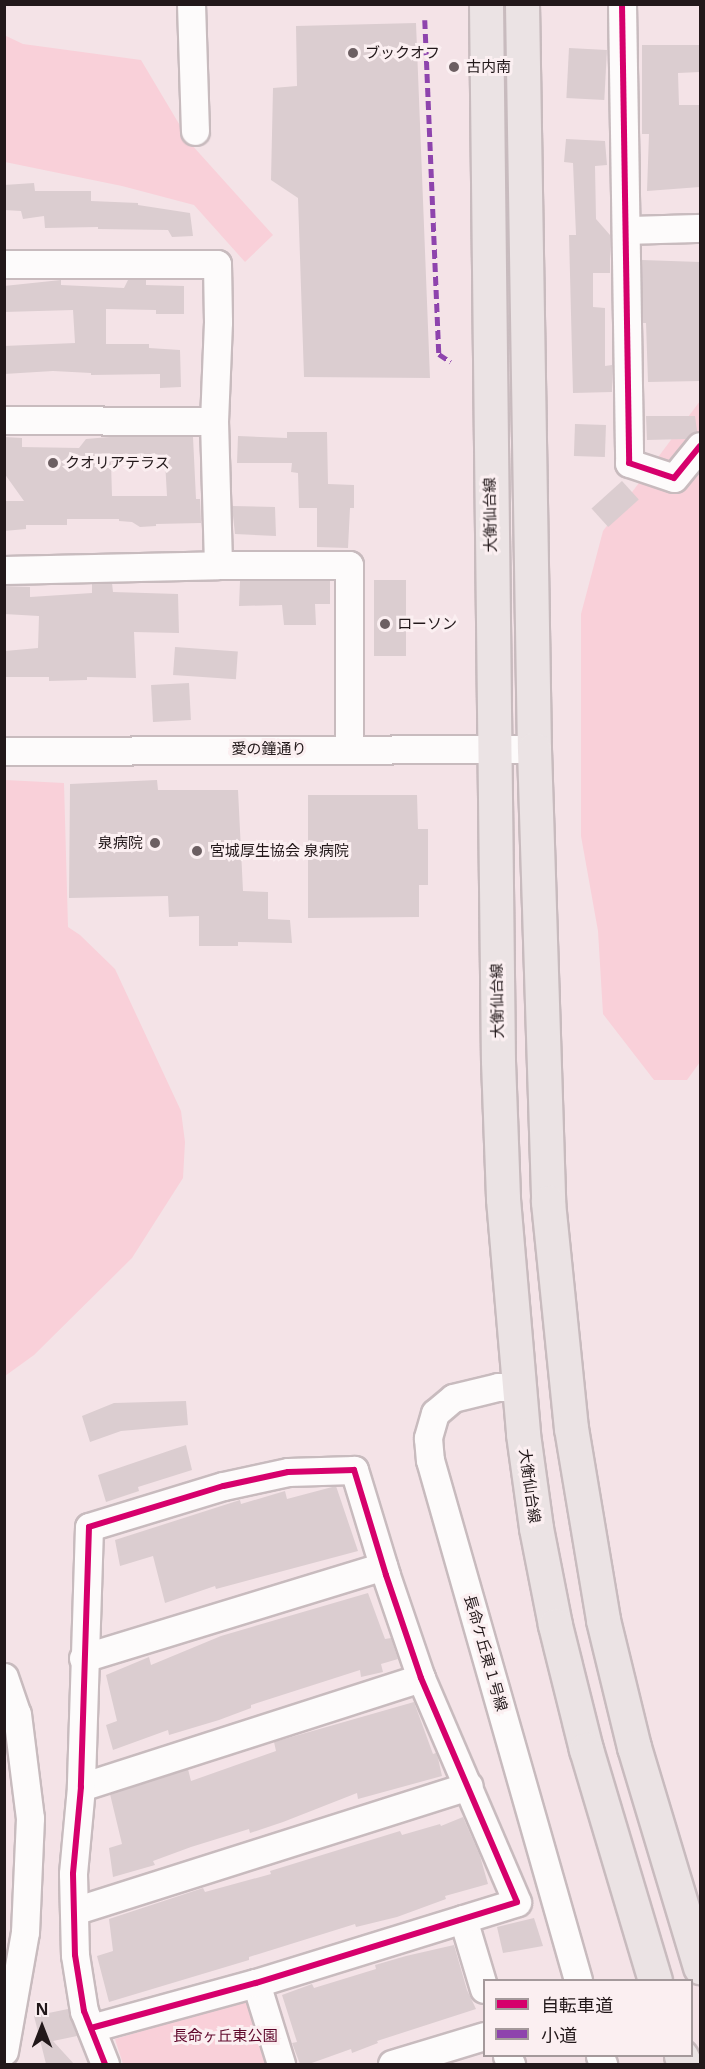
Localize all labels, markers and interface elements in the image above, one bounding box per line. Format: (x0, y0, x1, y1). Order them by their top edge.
place label: ブックオフ (365, 44, 440, 62)
marker: ブックオフ (346, 46, 360, 60)
place label: 古内南 (466, 58, 511, 76)
marker: 古内南 (447, 60, 461, 74)
place label: クオリアテラス (65, 454, 170, 472)
marker: クオリアテラス (46, 456, 60, 470)
street label: 大衡仙台線 (480, 477, 500, 553)
place label: ローソン (397, 615, 457, 633)
marker: ローソン (378, 617, 392, 631)
street label: 愛の鐘通り (232, 740, 306, 758)
place label: 泉病院 (98, 834, 143, 852)
marker: 泉病院 (148, 836, 162, 850)
marker: 宮城厚生協会 泉病院 (188, 842, 206, 860)
place label: 宮城厚生協会 泉病院 (210, 842, 349, 860)
street label: 大衡仙台線 (487, 963, 507, 1039)
street label: 大衡仙台線 (516, 1448, 544, 1524)
street label: 長命ケ丘東１号線 (461, 1593, 511, 1713)
legend (483, 1979, 693, 2057)
text: 自転車道 (541, 1993, 613, 2017)
north arrow (12, 1997, 72, 2057)
text: N (35, 1998, 49, 2020)
text: 小道 (541, 2023, 577, 2047)
park label: 長命ヶ丘東公園 (173, 2027, 277, 2045)

